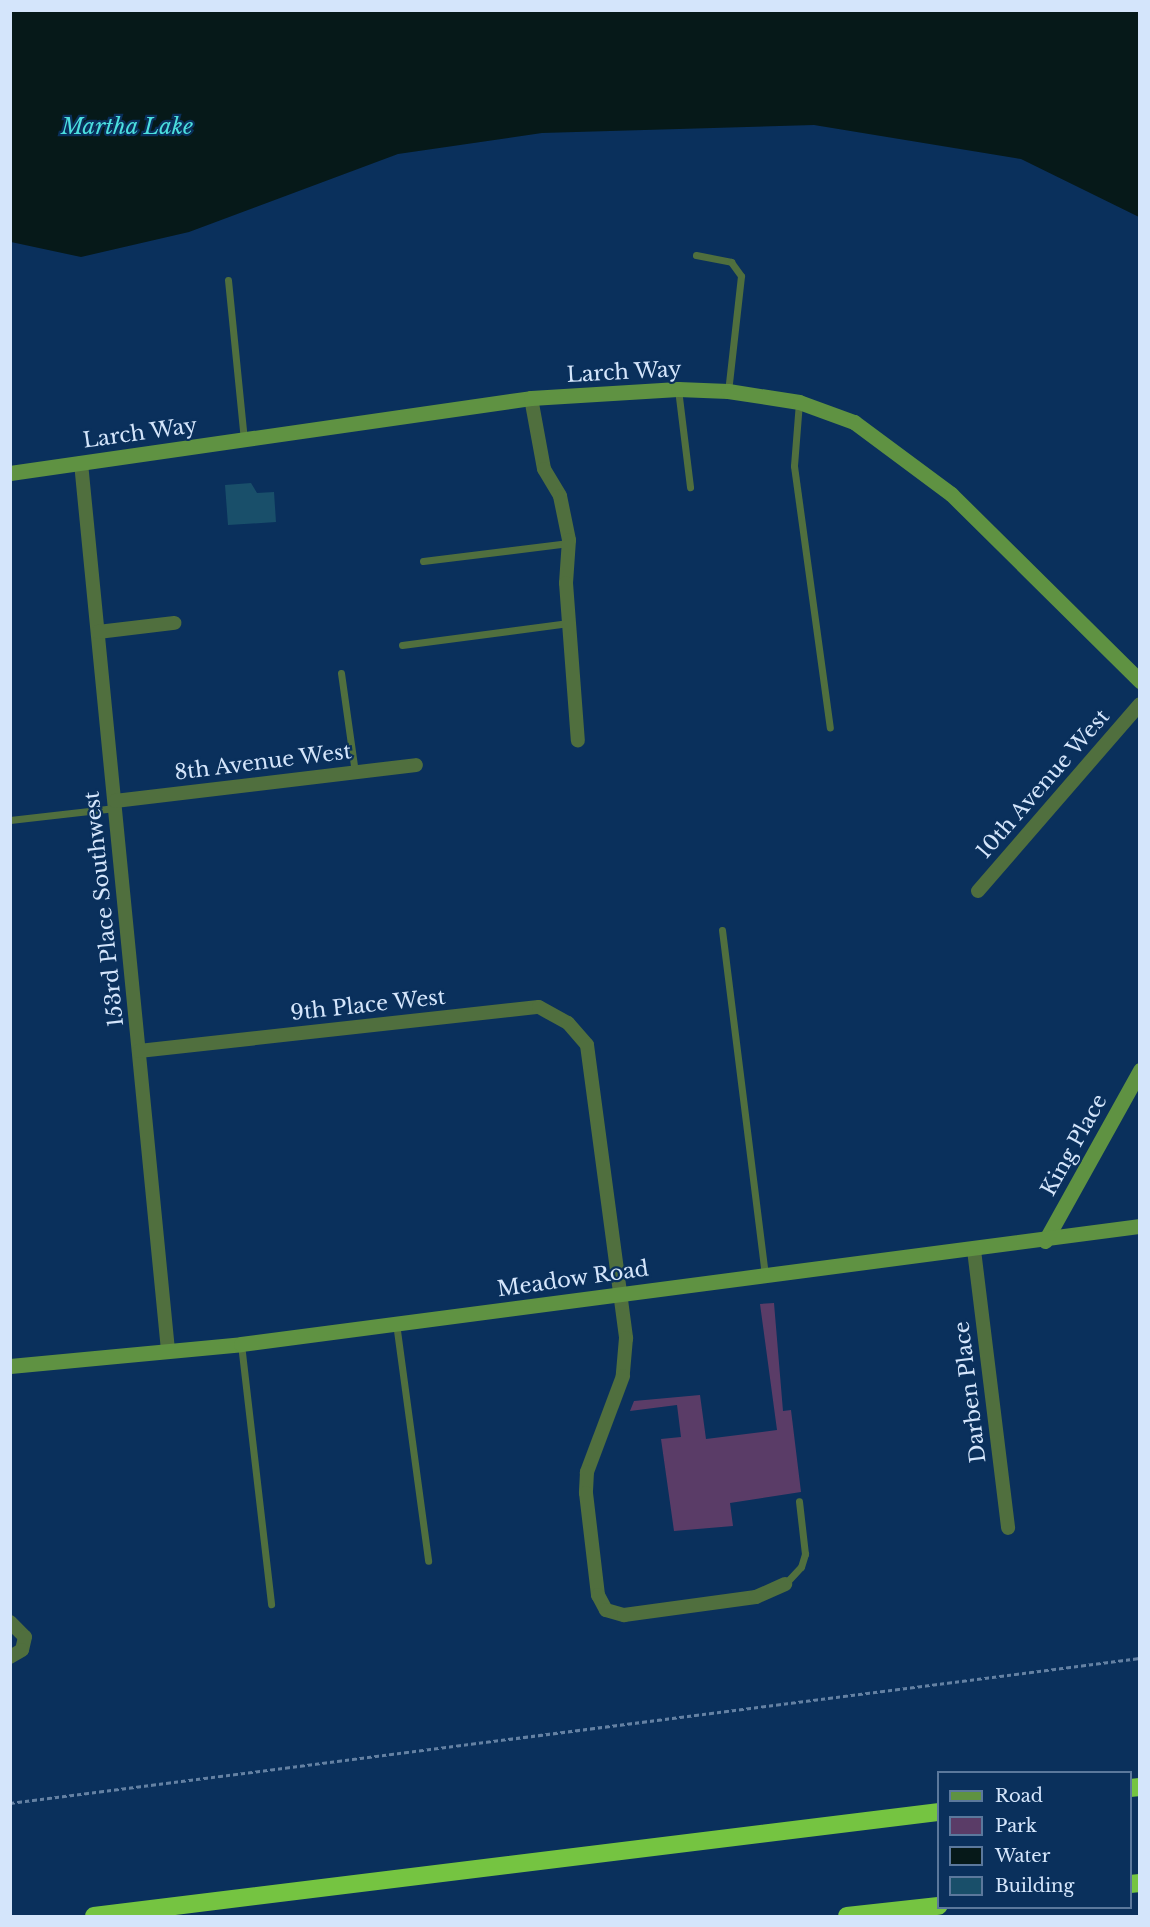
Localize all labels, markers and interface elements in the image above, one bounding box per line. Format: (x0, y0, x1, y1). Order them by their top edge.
water label: Martha Lake (61, 114, 193, 140)
street label: Larch Way (565, 356, 683, 388)
street label: Larch Way (81, 412, 199, 454)
street label: 10th Avenue West (971, 704, 1115, 864)
street label: 8th Avenue West (172, 739, 354, 785)
street label: 153rd Place Southwest (79, 790, 129, 1028)
street label: 9th Place West (289, 984, 447, 1026)
street label: King Place (1036, 1090, 1112, 1200)
street label: Meadow Road (495, 1256, 651, 1302)
street label: Darben Place (949, 1320, 991, 1464)
legend (937, 1771, 1132, 1909)
text: Road (995, 1785, 1043, 1807)
text: Park (995, 1815, 1037, 1837)
text: Water (995, 1845, 1050, 1867)
text: Building (995, 1875, 1074, 1897)

